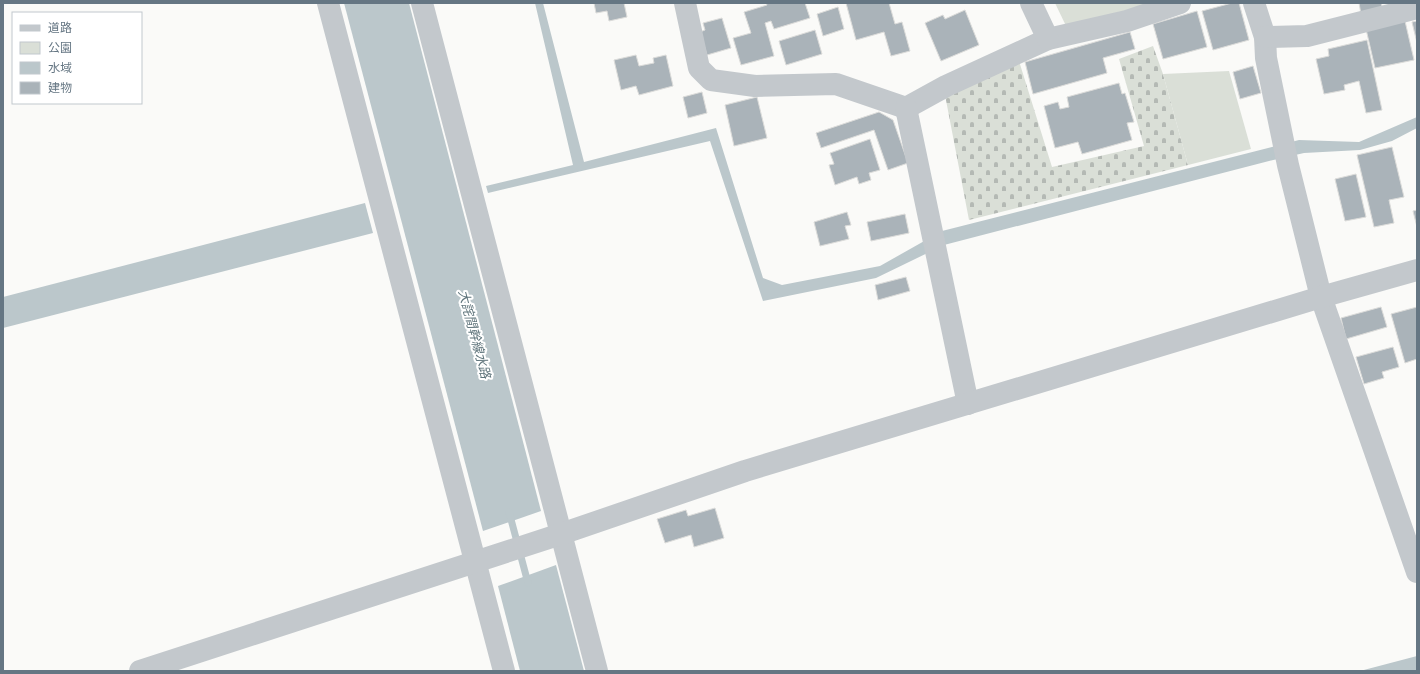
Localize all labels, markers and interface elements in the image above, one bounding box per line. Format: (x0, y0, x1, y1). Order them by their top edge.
legend (12, 12, 142, 104)
text: 道路 (48, 20, 72, 34)
text: 公園 (48, 40, 72, 54)
text: 水域 (48, 60, 72, 74)
text: 建物 (48, 80, 72, 94)
water label: 大詫間幹線水路 (455, 288, 495, 381)

